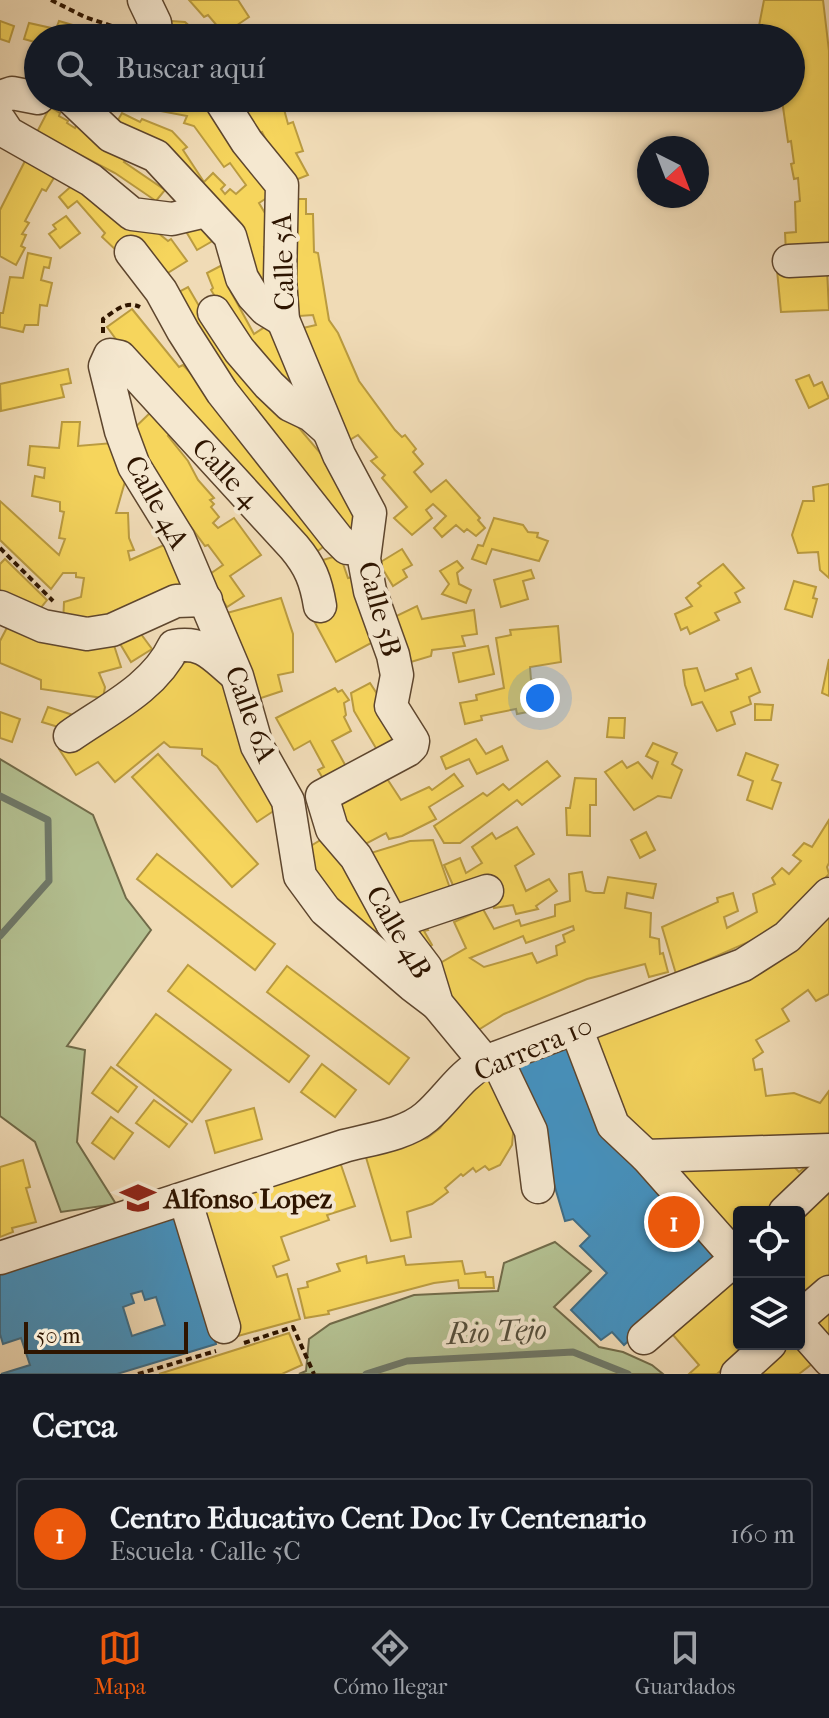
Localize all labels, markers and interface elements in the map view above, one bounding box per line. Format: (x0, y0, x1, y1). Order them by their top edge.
search box (24, 24, 805, 112)
icon: search (52, 46, 96, 90)
text: Buscar aquí (116, 51, 265, 86)
north arrow (637, 136, 709, 208)
street label: Calle 5A (265, 212, 301, 311)
street label: Calle 4 (185, 431, 268, 516)
street label: Calle 4A (118, 450, 196, 555)
street label: Calle 5B (351, 558, 409, 660)
street label: Calle 6A (218, 661, 284, 768)
your location (520, 678, 560, 718)
street label: Calle 4B (359, 880, 439, 984)
street label: Carrera 10 (469, 1008, 597, 1088)
school or university icon: Alfonso Lopez (119, 1179, 157, 1217)
place label: Alfonso Lopez (162, 1182, 333, 1215)
pin: 1 (648, 1192, 700, 1252)
map controls (733, 1206, 805, 1350)
button: locate (733, 1206, 805, 1278)
button: layers (733, 1278, 805, 1350)
water label: Rio Tejo (444, 1312, 548, 1352)
scale bar (24, 1318, 188, 1354)
text: 50 m (36, 1323, 81, 1349)
text: Cerca (32, 1406, 117, 1446)
text: Centro Educativo Cent Doc Iv Centenario (110, 1501, 646, 1536)
text: 1 (55, 1519, 65, 1550)
text: 160 m (730, 1519, 795, 1550)
text: Escuela · Calle 5C (110, 1536, 301, 1567)
tab: Mapa (94, 1626, 146, 1700)
tab: Cómo llegar (333, 1626, 447, 1700)
tab: Guardados (635, 1626, 735, 1700)

